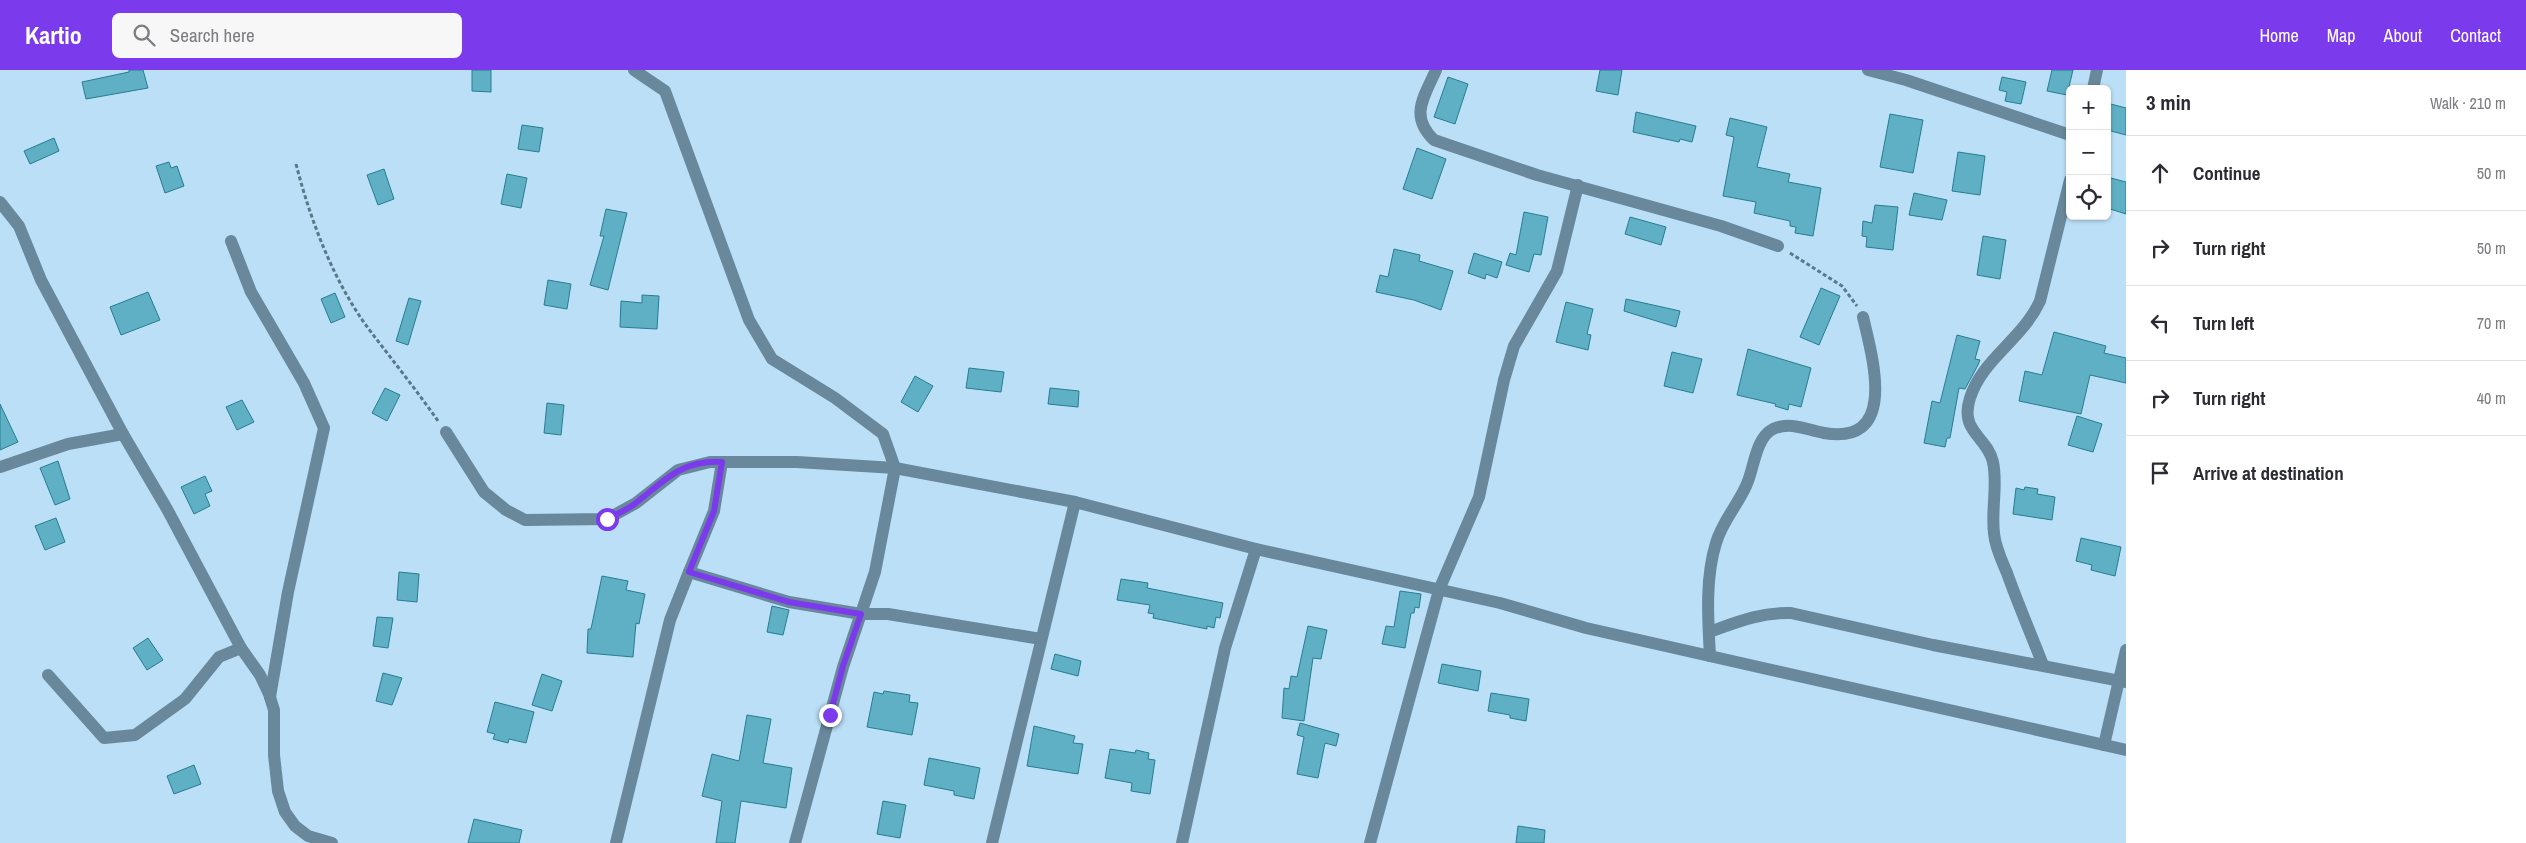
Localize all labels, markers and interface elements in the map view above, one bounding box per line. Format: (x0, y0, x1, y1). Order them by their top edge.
search box (112, 13, 462, 58)
text: Kartio (25, 19, 82, 51)
icon: search (130, 21, 158, 49)
text: Search here (170, 22, 255, 48)
text: Home (2259, 23, 2299, 48)
text: Map (2327, 23, 2356, 48)
text: About (2384, 23, 2422, 48)
text: Contact (2450, 23, 2501, 48)
map controls (2066, 85, 2111, 220)
button: + (2066, 85, 2111, 130)
text: 3 min (2146, 88, 2191, 117)
text: Walk · 210 m (2430, 92, 2506, 114)
button: − (2066, 130, 2111, 175)
icon: ahead (2146, 159, 2174, 187)
text: Continue (2193, 160, 2261, 186)
text: 50 m (2477, 162, 2506, 184)
button: locate (2066, 175, 2111, 220)
icon: right (2146, 234, 2174, 262)
text: Turn right (2193, 235, 2265, 261)
text: 50 m (2477, 237, 2506, 259)
icon: left (2146, 309, 2174, 337)
text: Turn left (2193, 310, 2254, 336)
text: 70 m (2477, 312, 2506, 334)
icon: right (2146, 384, 2174, 412)
text: Turn right (2193, 385, 2265, 411)
text: 40 m (2477, 387, 2506, 409)
icon: arrive (2146, 459, 2174, 487)
text: Arrive at destination (2193, 460, 2344, 486)
route start (596, 508, 619, 531)
route end (819, 704, 842, 727)

